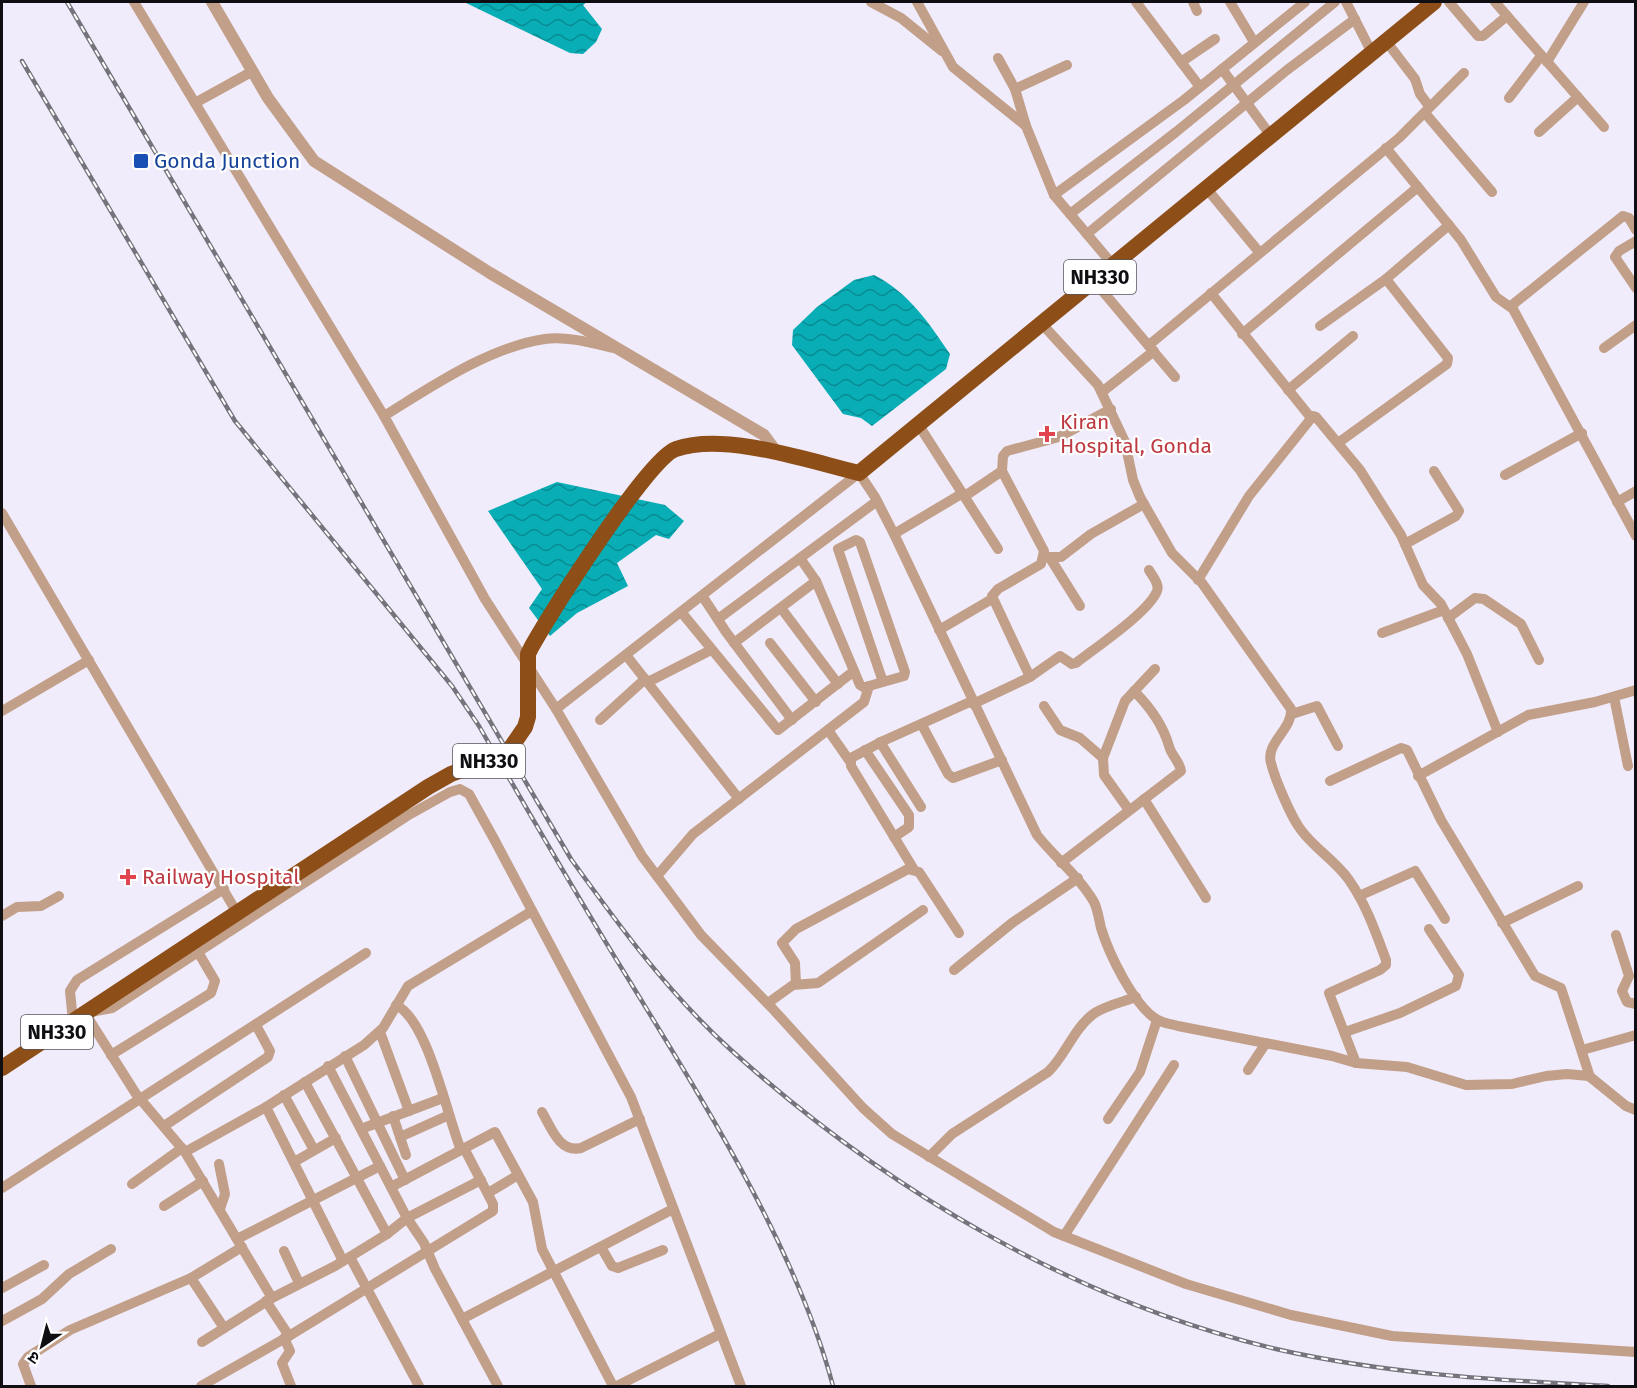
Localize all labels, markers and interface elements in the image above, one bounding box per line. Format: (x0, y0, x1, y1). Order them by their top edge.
place label: Gonda Junction (154, 148, 300, 174)
marker: Gonda Junction (132, 152, 150, 170)
road number: NH330 (1064, 260, 1136, 294)
place label: Kiran Hospital, Gonda (1060, 409, 1212, 459)
marker: Kiran Hospital, Gonda (1038, 425, 1056, 443)
road number: NH330 (453, 744, 525, 778)
place label: Railway Hospital (142, 864, 299, 890)
marker: Railway Hospital (119, 868, 137, 886)
road number: NH330 (21, 1015, 93, 1049)
north arrow (12, 1316, 72, 1376)
text: उ (24, 1347, 43, 1368)

